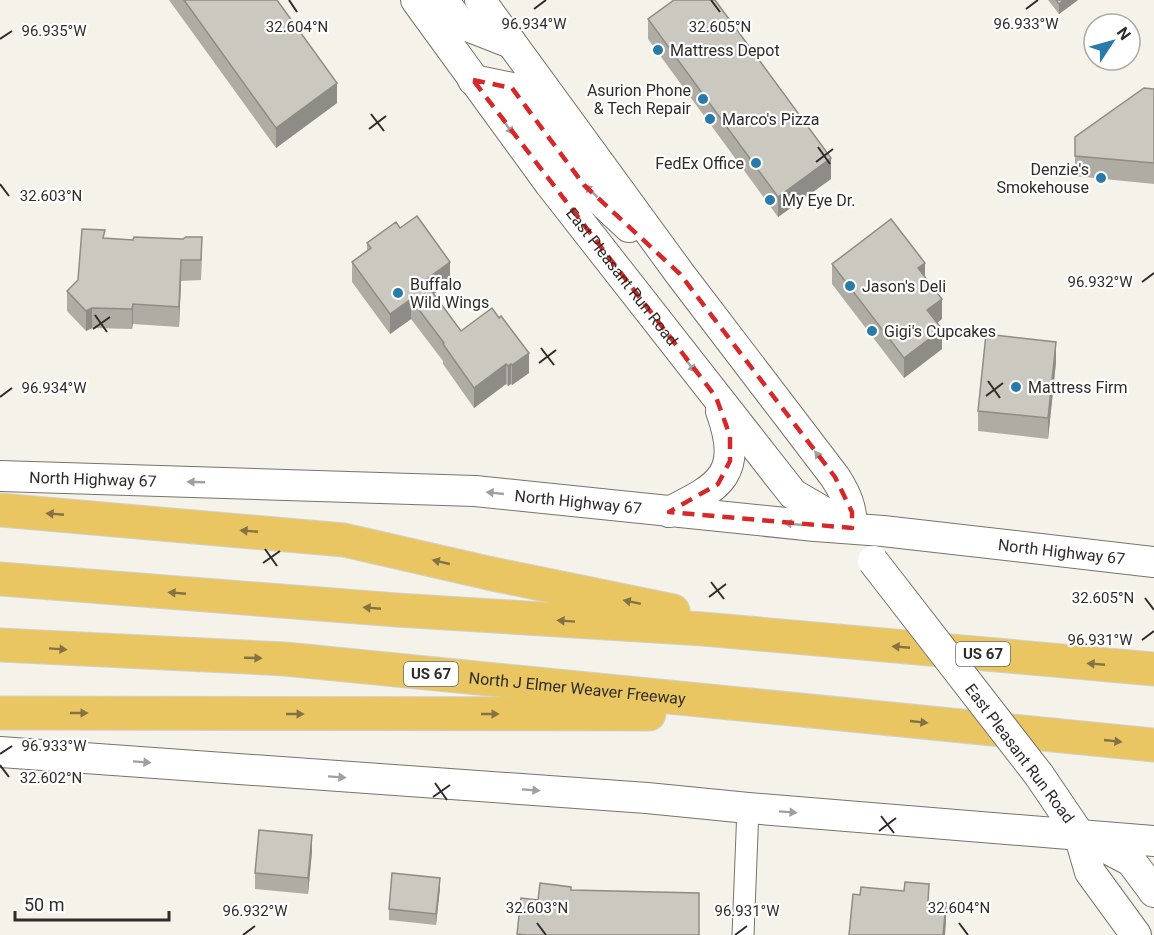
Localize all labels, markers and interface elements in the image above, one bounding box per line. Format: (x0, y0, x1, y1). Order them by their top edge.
north arrow (1082, 12, 1142, 72)
text: 96.934°W (501, 15, 567, 33)
text: 96.933°W (993, 15, 1059, 33)
text: 32.604°N (266, 18, 328, 36)
text: 32.605°N (689, 18, 751, 36)
text: 96.935°W (21, 22, 87, 40)
text: N (1113, 23, 1135, 44)
place label: Mattress Depot (670, 41, 780, 60)
marker: Mattress Depot (651, 43, 665, 57)
place label: Asurion Phone & Tech Repair (587, 81, 692, 118)
marker: Asurion Phone & Tech Repair (696, 92, 710, 106)
place label: Marco's Pizza (722, 110, 819, 129)
marker: Marco's Pizza (703, 112, 717, 126)
one-way arrow (501, 119, 513, 134)
place label: FedEx Office (655, 154, 744, 173)
marker: FedEx Office (749, 156, 763, 170)
place label: Denzie's Smokehouse (996, 160, 1089, 197)
marker: Denzie's Smokehouse (1094, 171, 1108, 185)
one-way arrow (584, 185, 598, 199)
text: 32.603°N (20, 187, 82, 205)
place label: My Eye Dr. (782, 191, 856, 210)
marker: My Eye Dr. (763, 193, 777, 207)
street label: East Pleasant Run Road (562, 204, 682, 349)
text: 96.932°W (1067, 273, 1133, 291)
place label: Buffalo Wild Wings (410, 275, 489, 312)
place label: Jason's Deli (862, 277, 946, 296)
marker: Jason's Deli (843, 279, 857, 293)
marker: Buffalo Wild Wings (391, 286, 405, 300)
place label: Gigi's Cupcakes (884, 322, 996, 341)
marker: Gigi's Cupcakes (865, 324, 879, 338)
one-way arrow (684, 357, 697, 373)
place label: Mattress Firm (1028, 378, 1128, 397)
text: 96.934°W (21, 379, 87, 397)
marker: Mattress Firm (1009, 380, 1023, 394)
one-way arrow (814, 450, 827, 466)
street label: North Highway 67 (29, 468, 157, 491)
one-way arrow (187, 477, 206, 487)
street label: North Highway 67 (514, 486, 643, 518)
one-way arrow (485, 488, 504, 498)
one-way arrow (46, 509, 65, 519)
one-way arrow (784, 519, 803, 529)
one-way arrow (240, 526, 259, 536)
street label: North Highway 67 (997, 535, 1126, 569)
one-way arrow (432, 557, 451, 566)
one-way arrow (168, 588, 187, 598)
text: 32.605°N (1072, 589, 1134, 607)
one-way arrow (622, 597, 641, 606)
one-way arrow (362, 604, 381, 613)
one-way arrow (557, 616, 576, 626)
text: 96.931°W (1067, 631, 1133, 649)
one-way arrow (892, 642, 911, 652)
road number: US 67 (956, 642, 1010, 666)
one-way arrow (49, 644, 68, 654)
one-way arrow (244, 653, 263, 662)
one-way arrow (1086, 659, 1105, 669)
road number: US 67 (404, 662, 458, 686)
street label: North J Elmer Weaver Freeway (468, 668, 687, 709)
street label: East Pleasant Run Road (961, 680, 1078, 827)
one-way arrow (70, 708, 89, 718)
one-way arrow (286, 709, 305, 719)
one-way arrow (481, 709, 500, 719)
one-way arrow (910, 717, 929, 727)
one-way arrow (1104, 736, 1123, 746)
text: 96.933°W (21, 737, 87, 755)
one-way arrow (133, 758, 152, 767)
text: 32.602°N (20, 769, 82, 787)
one-way arrow (327, 772, 346, 782)
one-way arrow (522, 785, 541, 795)
one-way arrow (779, 807, 798, 816)
scale bar (15, 884, 170, 922)
text: 50 m (24, 894, 64, 915)
text: 32.603°N (506, 899, 568, 917)
text: 32.604°N (928, 899, 990, 917)
text: 96.932°W (222, 902, 288, 920)
text: 96.931°W (714, 902, 780, 920)

